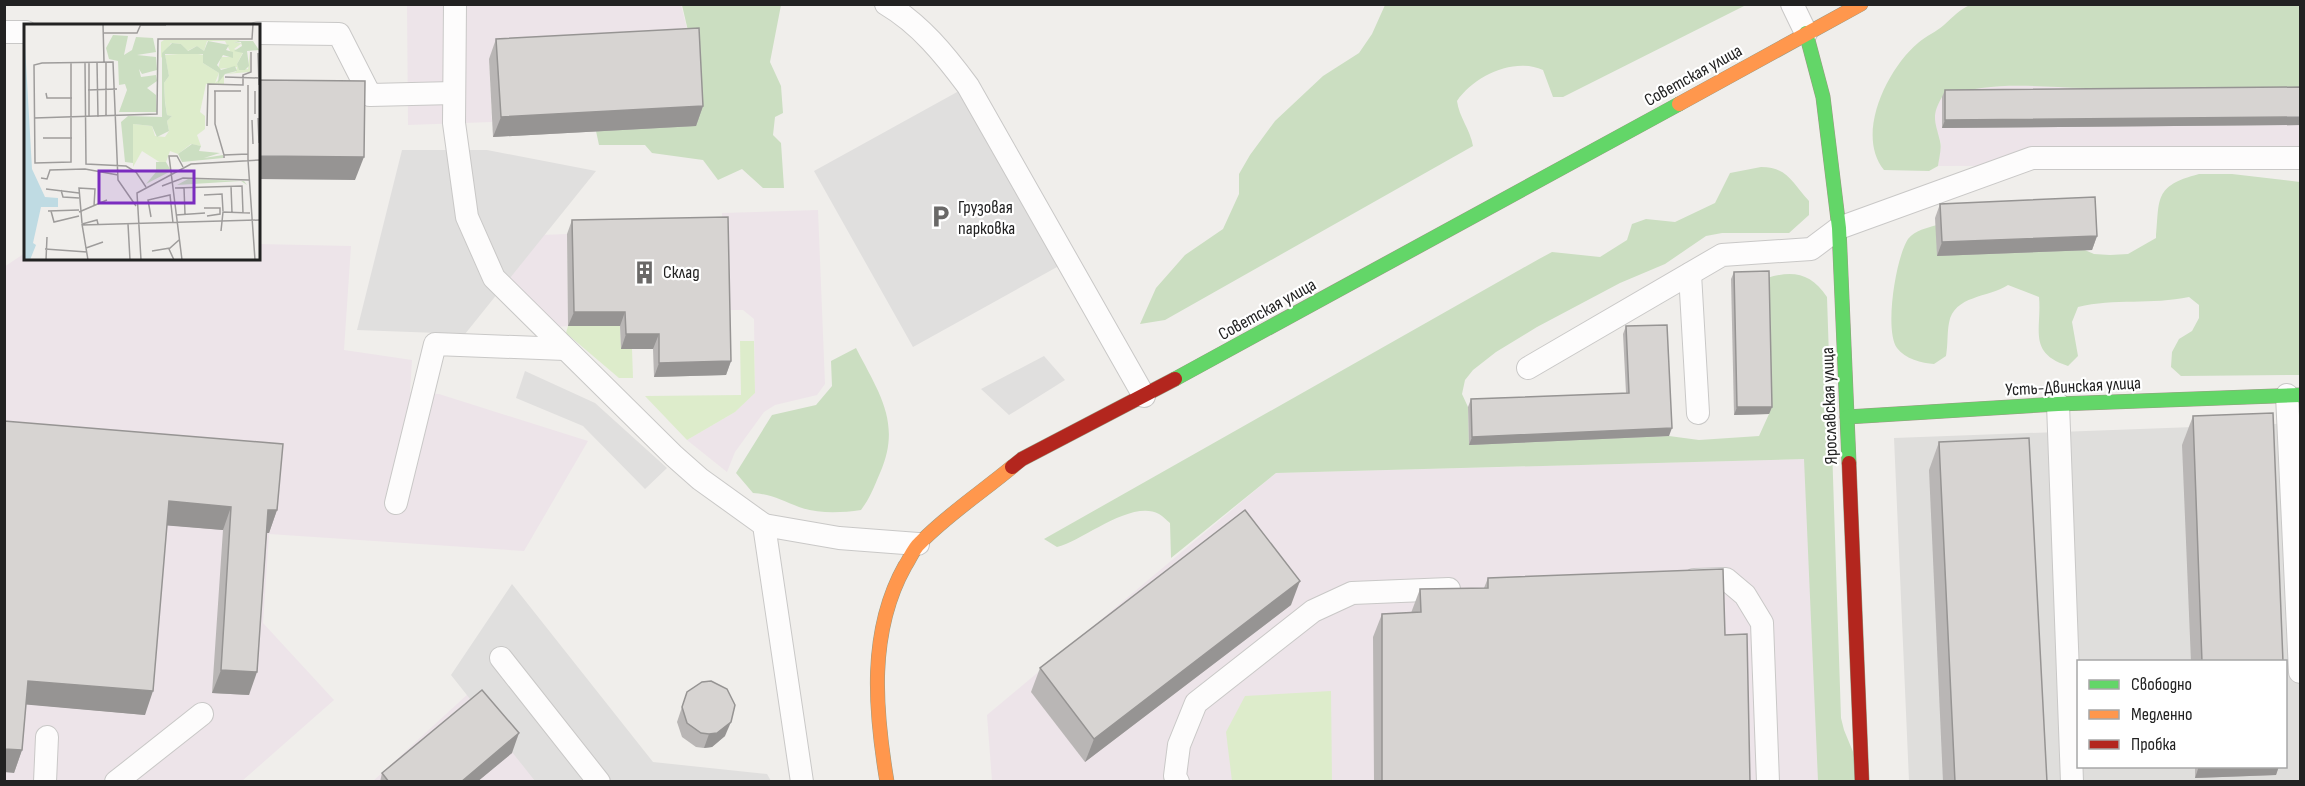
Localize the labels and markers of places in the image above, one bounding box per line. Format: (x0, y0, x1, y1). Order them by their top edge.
place label: Грузовая парковка (958, 197, 1015, 239)
parking icon: Грузовая парковка (927, 204, 953, 230)
building icon: Склад (632, 259, 658, 285)
place label: Склад (663, 262, 700, 283)

